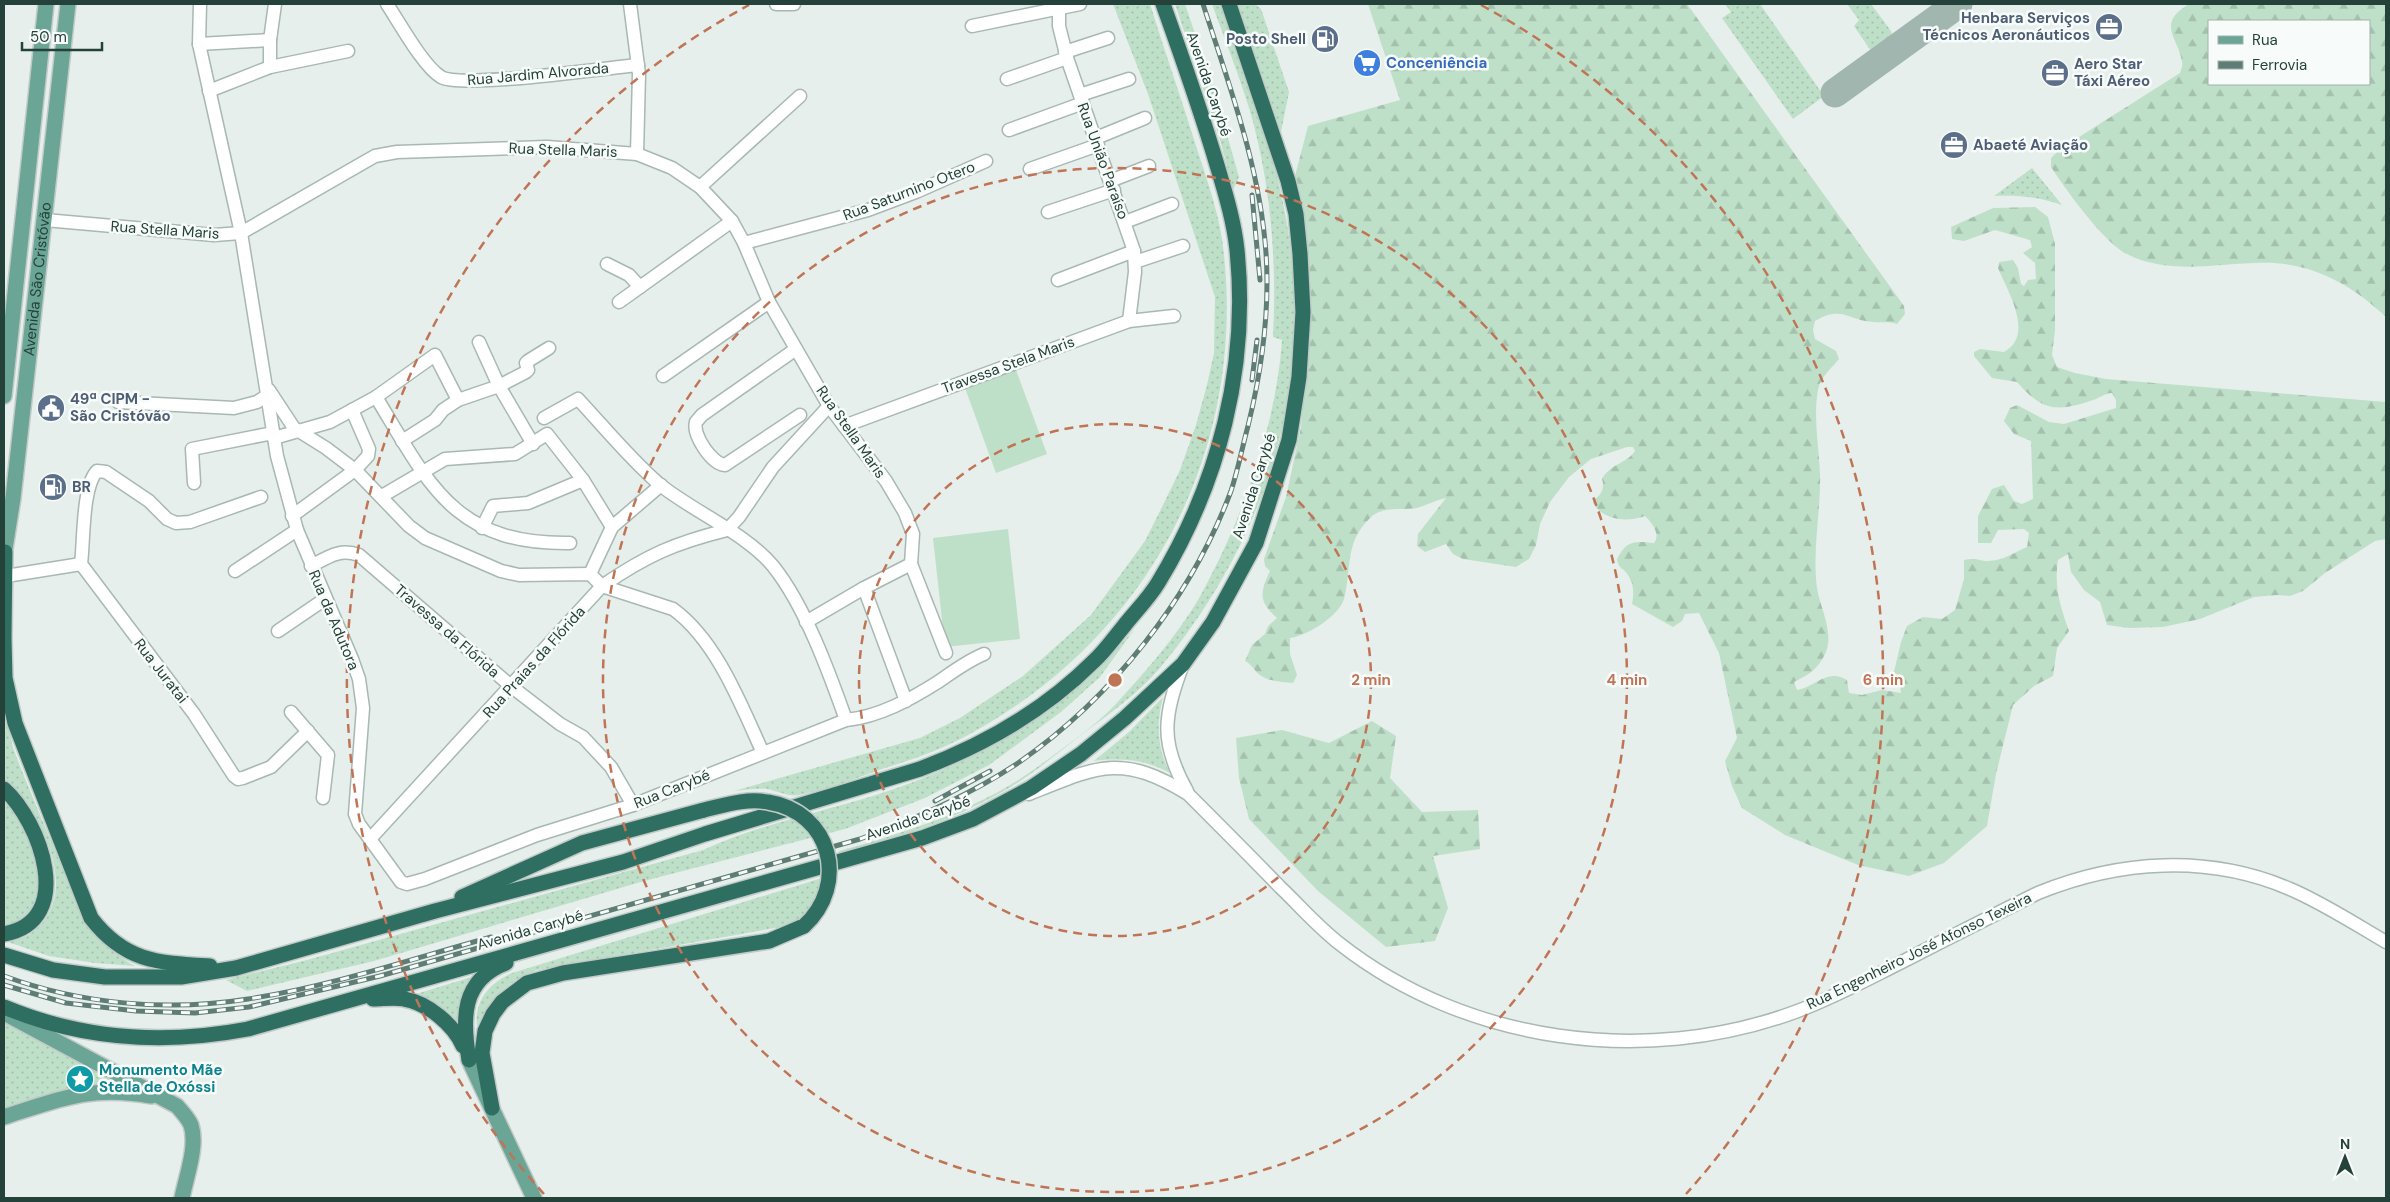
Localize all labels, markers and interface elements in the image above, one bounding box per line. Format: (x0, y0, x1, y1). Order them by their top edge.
place label: Henbara Serviços Técnicos Aeronáuticos (1923, 8, 2090, 45)
office icon: Henbara Serviços Técnicos Aeronáuticos (2094, 12, 2124, 42)
scale bar (22, 20, 102, 52)
legend (2208, 20, 2370, 85)
fuel station icon: Posto Shell (1310, 24, 1340, 54)
text: 50 m (30, 27, 67, 47)
street label: Avenida Carybé (1182, 29, 1236, 139)
place label: Posto Shell (1226, 29, 1306, 49)
text: Rua (2252, 30, 2278, 50)
supermarket icon: Conceniência (1352, 48, 1382, 78)
place label: Conceniência (1386, 53, 1487, 73)
place label: Aero Star Táxi Aéreo (2074, 54, 2150, 91)
text: Ferrovia (2252, 55, 2307, 75)
street label: Rua Jardim Alvorada (466, 58, 610, 90)
office icon: Aero Star Táxi Aéreo (2040, 58, 2070, 88)
street label: Rua União Paraíso (1073, 100, 1133, 222)
office icon: Abaeté Aviação (1939, 130, 1969, 160)
place label: Abaeté Aviação (1973, 135, 2088, 155)
street label: Rua Stella Maris (508, 138, 618, 162)
street label: Rua Saturnino Otero (840, 157, 978, 225)
street label: Avenida São Cristóvão (19, 201, 56, 357)
street label: Rua Stella Maris (110, 216, 220, 244)
street label: Travessa Stela Maris (939, 332, 1077, 398)
street label: Rua Stella Maris (812, 382, 890, 482)
place label: 49ª CIPM - São Cristóvão (70, 389, 171, 426)
public building icon: 49ª CIPM - São Cristóvão (36, 393, 66, 423)
street label: Avenida Carybé (1228, 431, 1280, 541)
fuel station icon: BR (38, 472, 68, 502)
place label: BR (72, 477, 91, 497)
street label: Rua da Adutora (304, 567, 364, 673)
street label: Travessa da Flórida (390, 580, 504, 682)
street label: Rua Praias da Flórida (478, 602, 590, 722)
street label: Rua Juratai (129, 635, 193, 707)
text: 2 min (1351, 670, 1391, 690)
text: 4 min (1607, 670, 1647, 690)
text: 6 min (1863, 670, 1903, 690)
centre of rings (1106, 671, 1124, 689)
street label: Rua Carybé (631, 765, 713, 813)
street label: Avenida Carybé (863, 791, 973, 845)
street label: Rua Engenheiro José Afonso Texeira (1803, 888, 2035, 1014)
street label: Avenida Carybé (475, 905, 585, 955)
place label: Monumento Mãe Stella de Oxóssi (99, 1060, 222, 1097)
place icon: Monumento Mãe Stella de Oxóssi (65, 1064, 95, 1094)
north arrow (2320, 1132, 2370, 1182)
text: N (2340, 1135, 2350, 1153)

